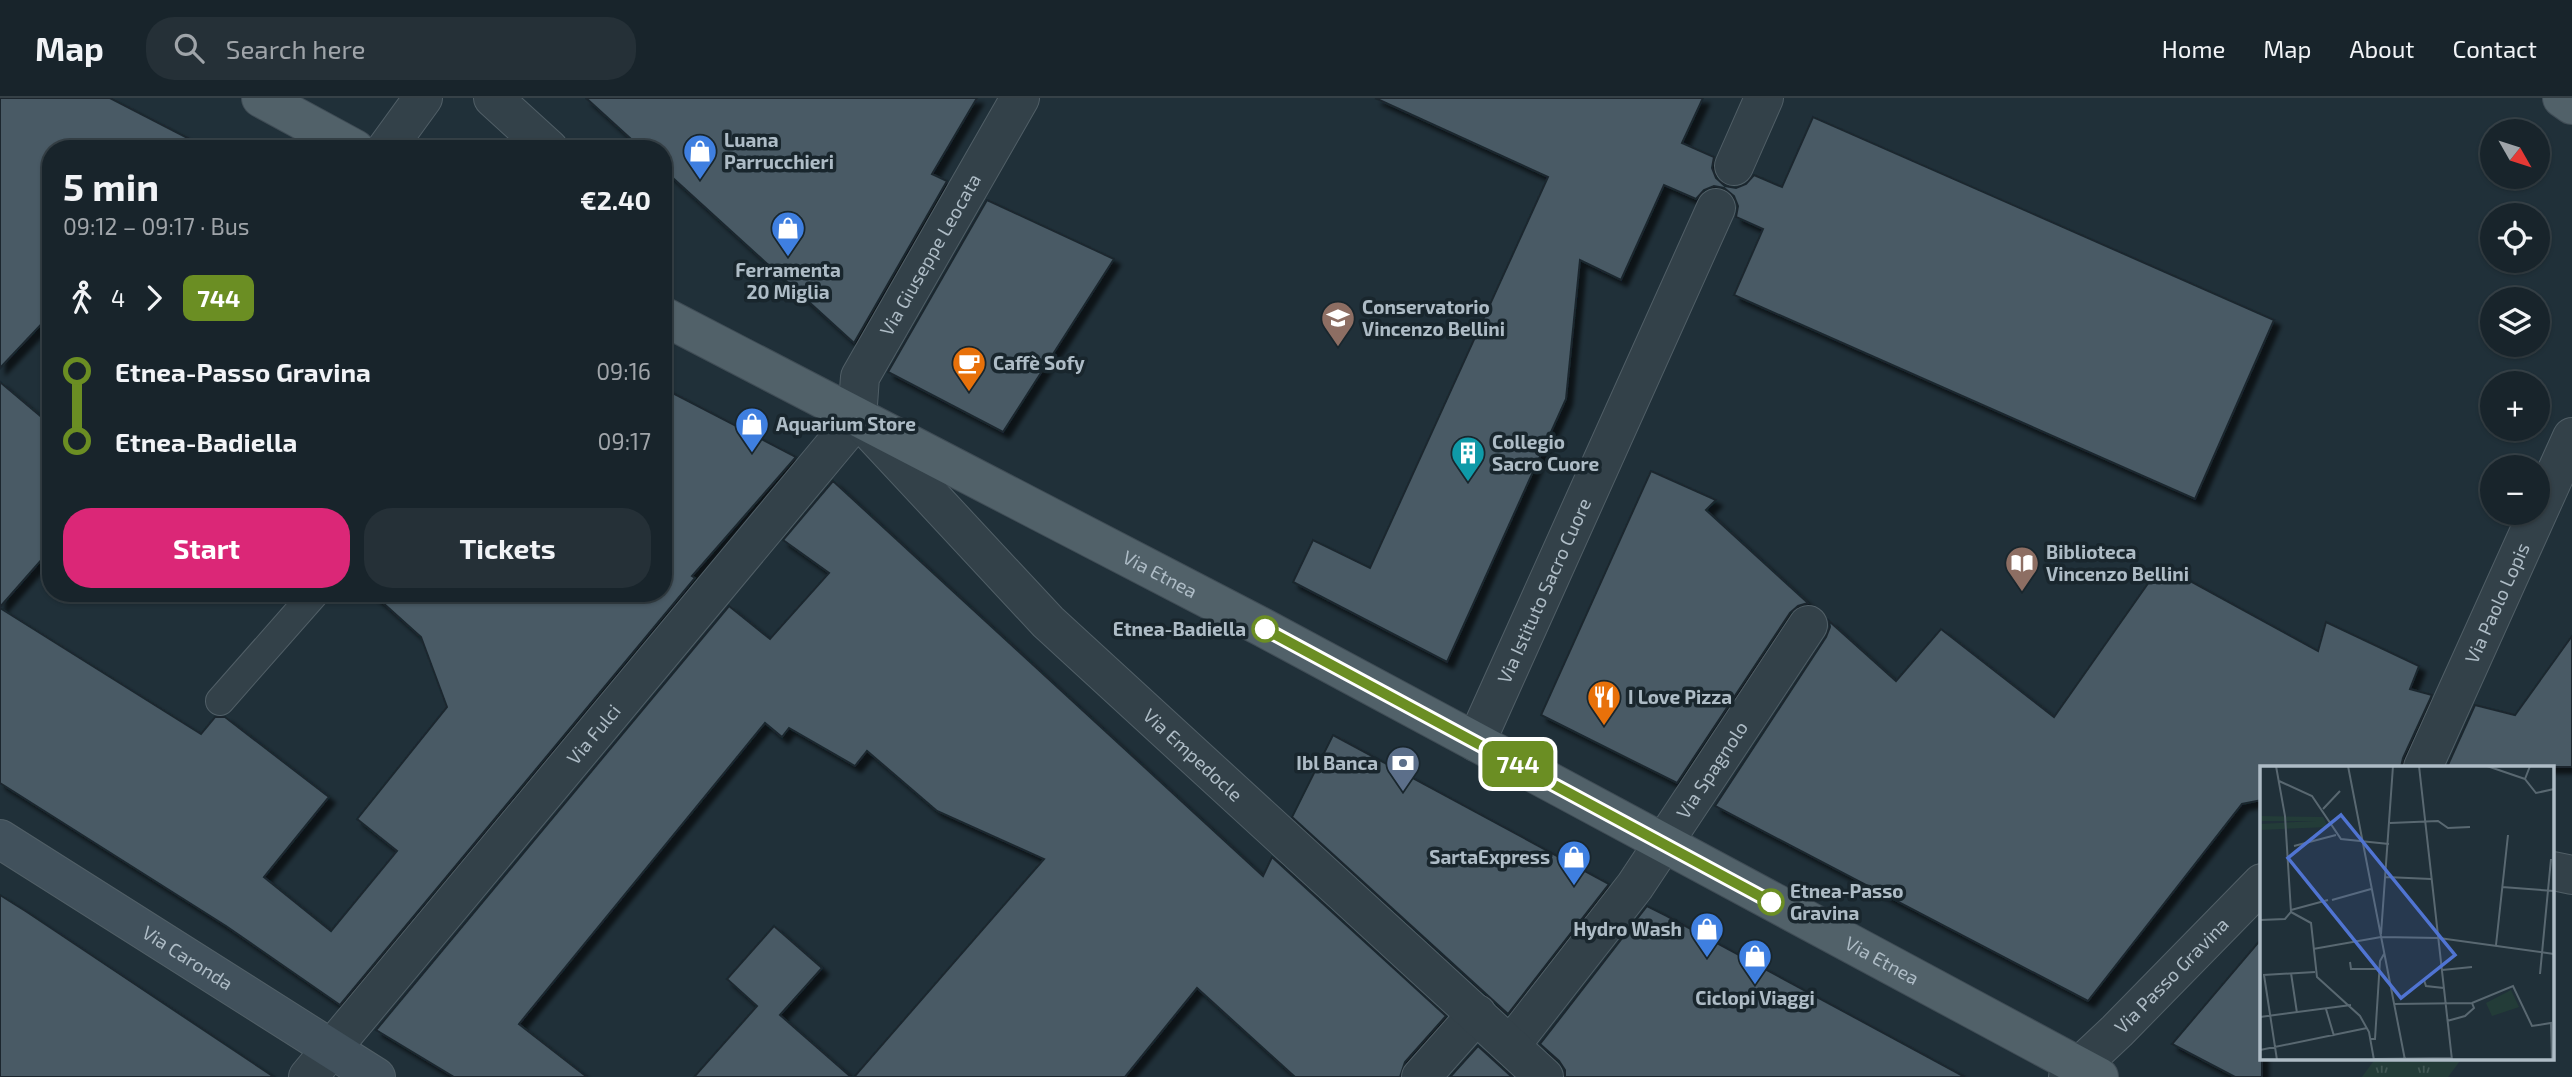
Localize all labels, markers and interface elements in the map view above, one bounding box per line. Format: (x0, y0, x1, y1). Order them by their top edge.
search box (146, 17, 636, 80)
text: Map (35, 28, 104, 68)
icon: search (170, 29, 208, 67)
text: Search here (226, 33, 365, 64)
text: Home (2162, 34, 2225, 63)
text: Map (2263, 34, 2311, 63)
text: About (2349, 34, 2415, 63)
text: Contact (2453, 34, 2537, 63)
north arrow (2480, 119, 2550, 189)
map controls (2480, 119, 2550, 525)
place label: Luana Parrucchieri (724, 128, 834, 173)
shop icon: Luana Parrucchieri (681, 132, 719, 181)
text: 5 min (63, 163, 159, 209)
street label: Via Giuseppe Leocata (874, 169, 985, 339)
text: €2.40 (580, 184, 651, 215)
button: locate (2480, 203, 2550, 273)
shop icon: Ferramenta 20 Miglia (769, 209, 807, 258)
text: 09:12 – 09:17 · Bus (63, 212, 250, 240)
place label: Ferramenta 20 Miglia (735, 258, 841, 303)
icon: walk (63, 279, 101, 317)
icon: forward (135, 279, 173, 317)
text: 744 (197, 283, 240, 312)
text: 4 (111, 284, 125, 312)
button: layers (2480, 287, 2550, 357)
place label: Conservatorio Vincenzo Bellini (1362, 295, 1505, 340)
school or university icon: Conservatorio Vincenzo Bellini (1319, 299, 1357, 348)
cafe icon: Caffè Sofy (950, 344, 988, 393)
place label: Caffè Sofy (993, 351, 1085, 375)
text: Etnea-Passo Gravina (115, 356, 371, 387)
text: 09:16 (596, 357, 651, 385)
button: + (2480, 371, 2550, 441)
shop icon: Aquarium Store (733, 405, 771, 454)
place label: Aquarium Store (776, 412, 916, 435)
text: Etnea-Badiella (115, 426, 297, 457)
text: 09:17 (598, 427, 651, 455)
place label: Collegio Sacro Cuore (1492, 430, 1600, 475)
building icon: Collegio Sacro Cuore (1449, 434, 1487, 483)
button: − (2480, 455, 2550, 525)
street label: Via Istituto Sacro Cuore (1492, 494, 1595, 687)
button: Start (63, 508, 350, 588)
button: Tickets (364, 508, 651, 588)
street label: Via Paolo Lopis (2459, 539, 2534, 667)
place label: Biblioteca Vincenzo Bellini (2046, 540, 2189, 585)
library icon: Biblioteca Vincenzo Bellini (2003, 544, 2041, 593)
street label: Via Etnea (1119, 545, 1201, 602)
marker: Etnea-Badiella (1252, 616, 1278, 642)
place label: Etnea-Badiella (1113, 617, 1246, 640)
restaurant icon: I Love Pizza (1585, 678, 1623, 727)
place label: I Love Pizza (1628, 685, 1732, 708)
street label: Via Fulci (561, 699, 625, 769)
street label: Via Empedocle (1139, 703, 1248, 806)
street label: Via Spagnolo (1671, 717, 1752, 823)
line badge: 744 (1478, 741, 1558, 787)
bank icon: Ibl Banca (1384, 744, 1422, 793)
text: 744 (1496, 749, 1540, 778)
place label: Ibl Banca (1296, 751, 1378, 774)
inset map (2260, 766, 2554, 1060)
shop icon: SartaExpress (1555, 838, 1593, 887)
place label: SartaExpress (1429, 845, 1550, 868)
place label: Etnea-Passo Gravina (1790, 879, 1903, 924)
marker: Etnea-Passo Gravina (1758, 889, 1784, 915)
shop icon: Hydro Wash (1688, 910, 1726, 959)
street label: Via Passo Gravina (2109, 912, 2233, 1038)
place label: Hydro Wash (1573, 917, 1682, 941)
street label: Via Caronda (138, 920, 237, 995)
street label: Via Etnea (1841, 931, 1923, 989)
shop icon: Ciclopi Viaggi (1736, 937, 1774, 986)
place label: Ciclopi Viaggi (1695, 986, 1815, 1009)

